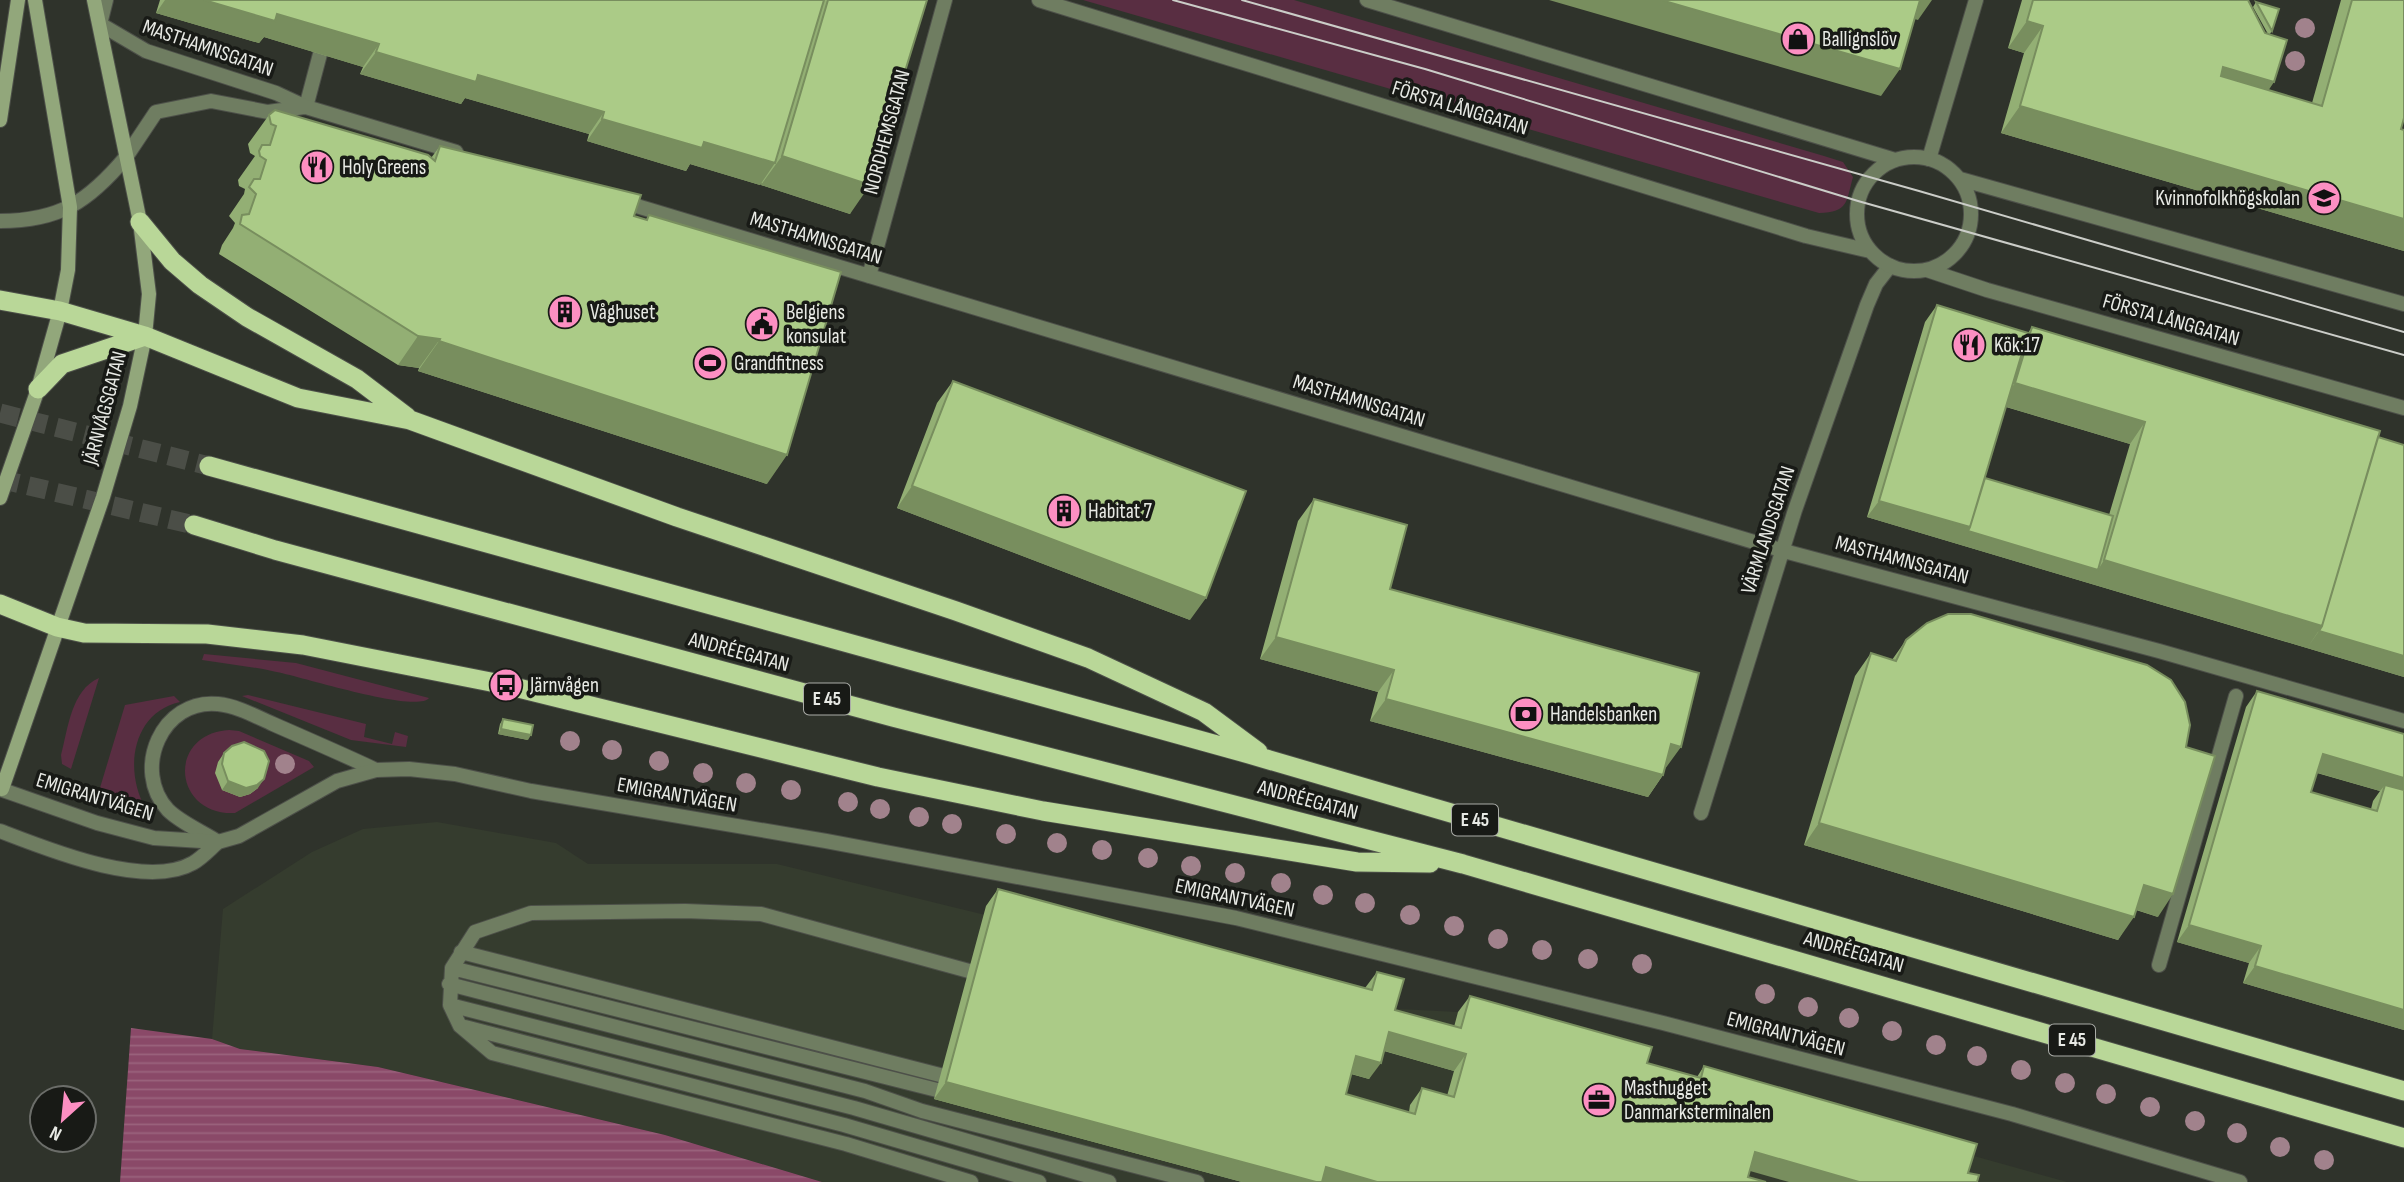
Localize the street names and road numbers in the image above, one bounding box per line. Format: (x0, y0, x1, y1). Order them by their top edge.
street label: MASTHAMNSGATAN (139, 14, 277, 82)
street label: NORDHEMSGATAN (858, 67, 916, 197)
street label: FÖRSTA LÅNGGATAN (1389, 75, 1531, 141)
street label: MASTHAMNSGATAN (747, 206, 885, 270)
street label: FÖRSTA LÅNGGATAN (2100, 289, 2242, 351)
street label: JÄRNVÅGSGATAN (78, 348, 132, 469)
street label: MASTHAMNSGATAN (1290, 369, 1428, 433)
street label: VÄRMLANDSGATAN (1736, 463, 1800, 597)
street label: MASTHAMNSGATAN (1833, 530, 1971, 590)
street label: ANDRÉEGATAN (685, 626, 792, 677)
road number: E 45 (804, 684, 850, 714)
street label: EMIGRANTVÄGEN (33, 767, 157, 827)
street label: EMIGRANTVÄGEN (615, 772, 739, 818)
street label: ANDRÉEGATAN (1254, 774, 1361, 825)
road number: E 45 (1452, 804, 1498, 835)
street label: EMIGRANTVÄGEN (1173, 873, 1297, 923)
street label: ANDRÉEGATAN (1800, 926, 1907, 978)
street label: EMIGRANTVÄGEN (1724, 1006, 1848, 1062)
road number: E 45 (2049, 1024, 2095, 1056)

